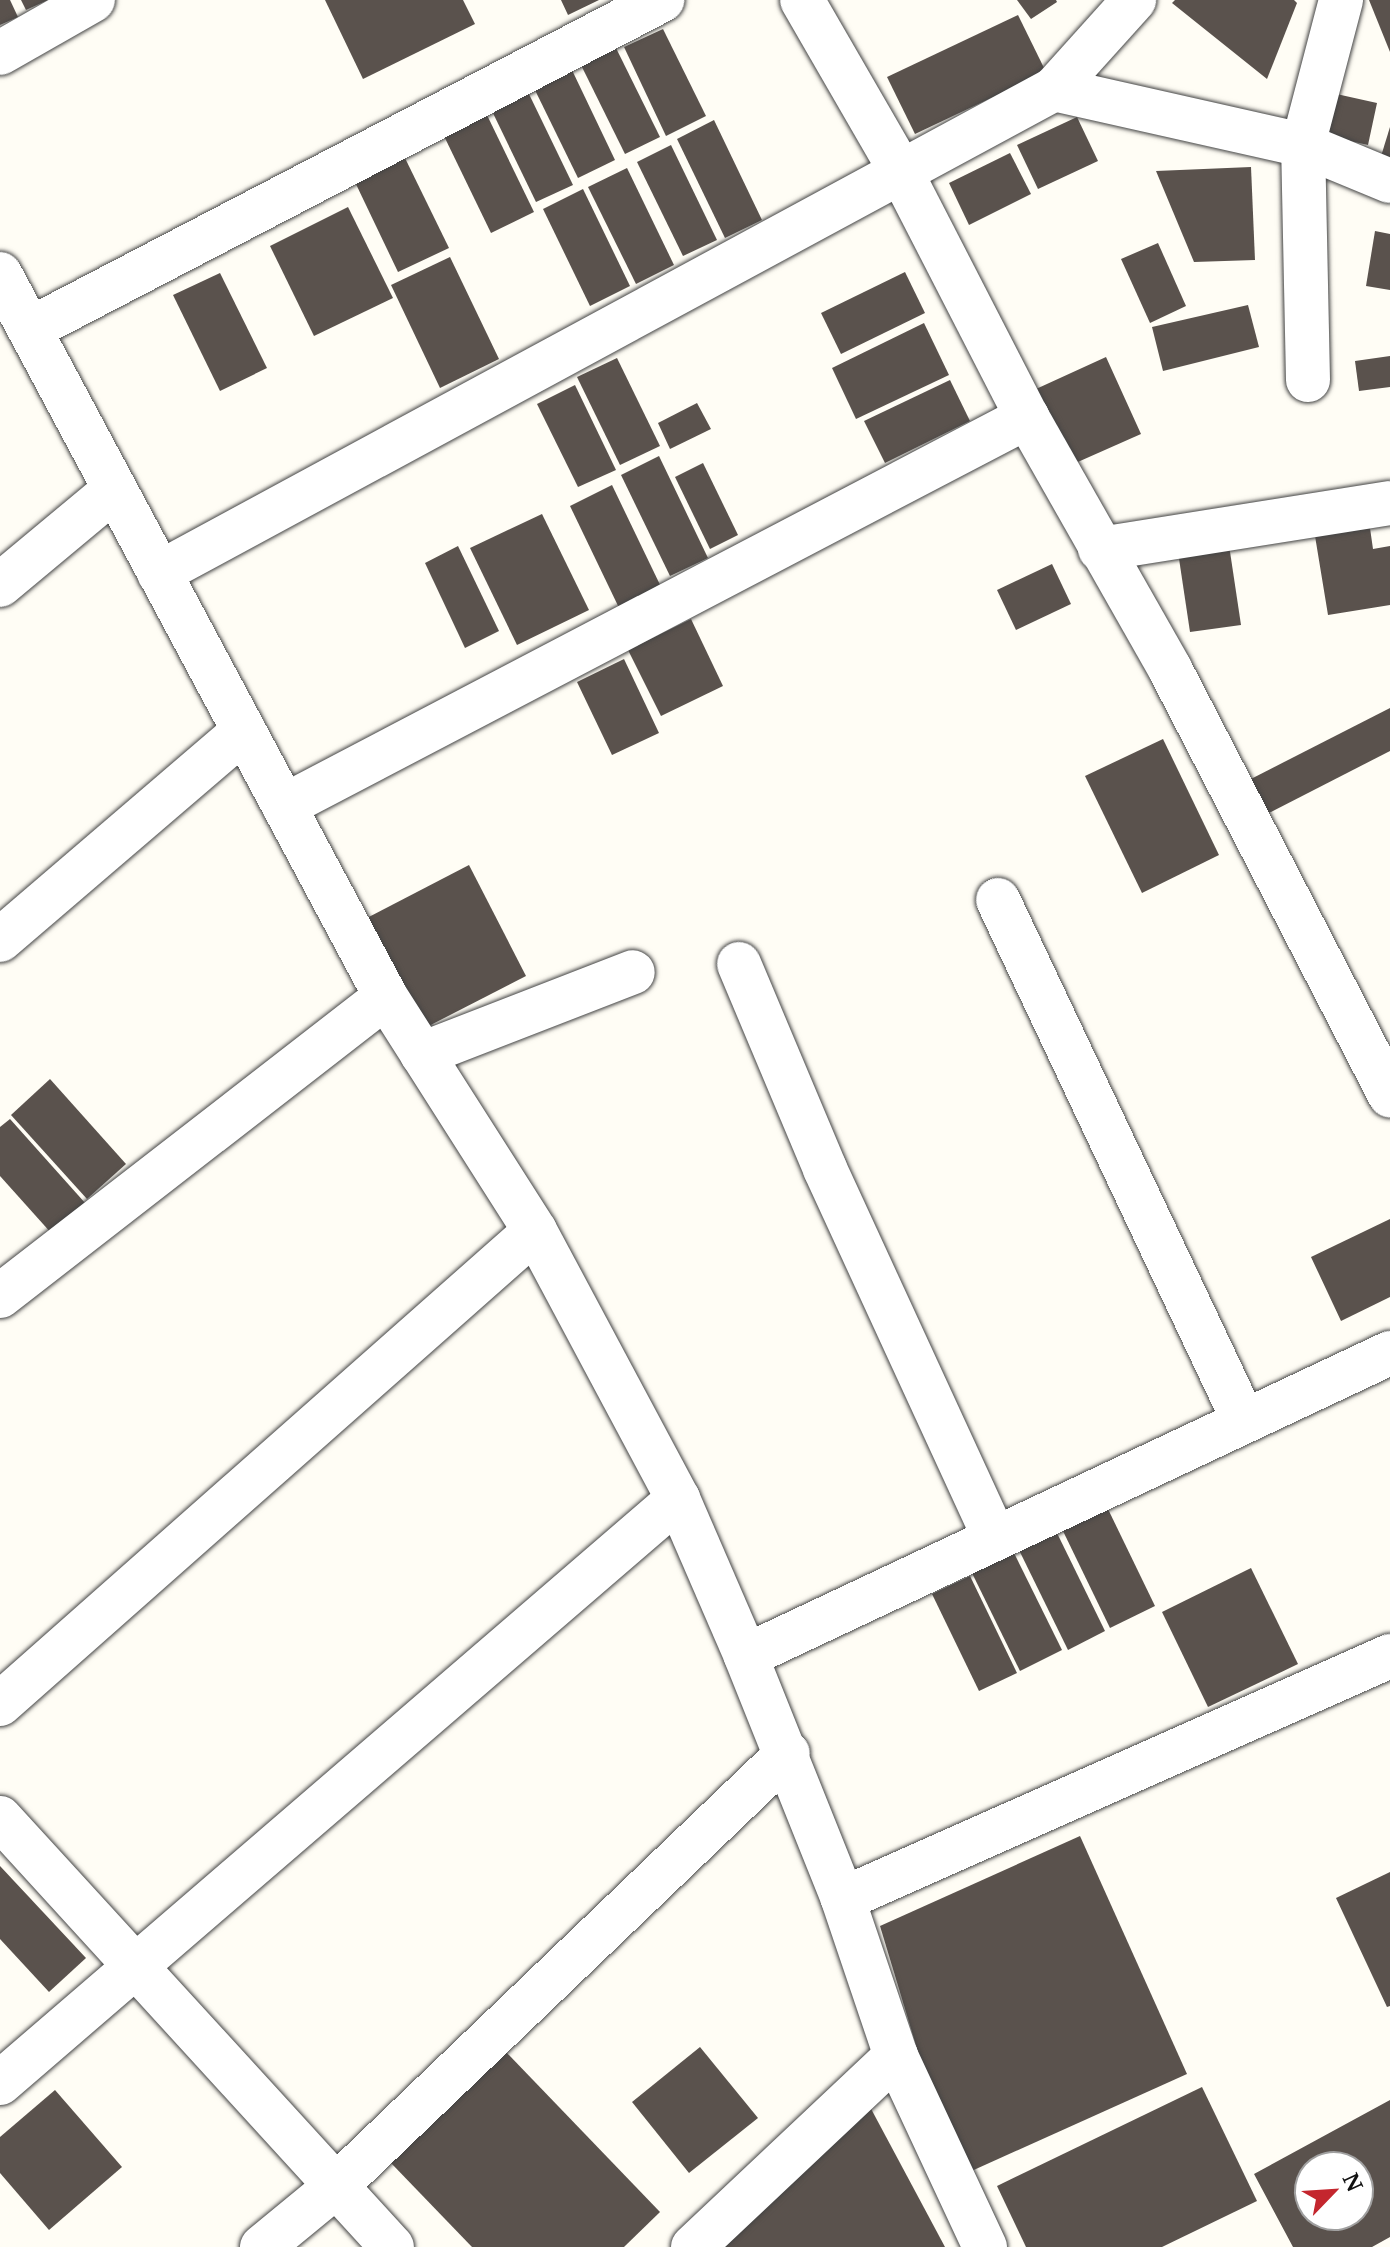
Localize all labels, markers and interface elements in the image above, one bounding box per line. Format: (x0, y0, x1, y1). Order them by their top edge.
north arrow (1294, 2151, 1374, 2231)
text: N (1337, 2168, 1371, 2196)

